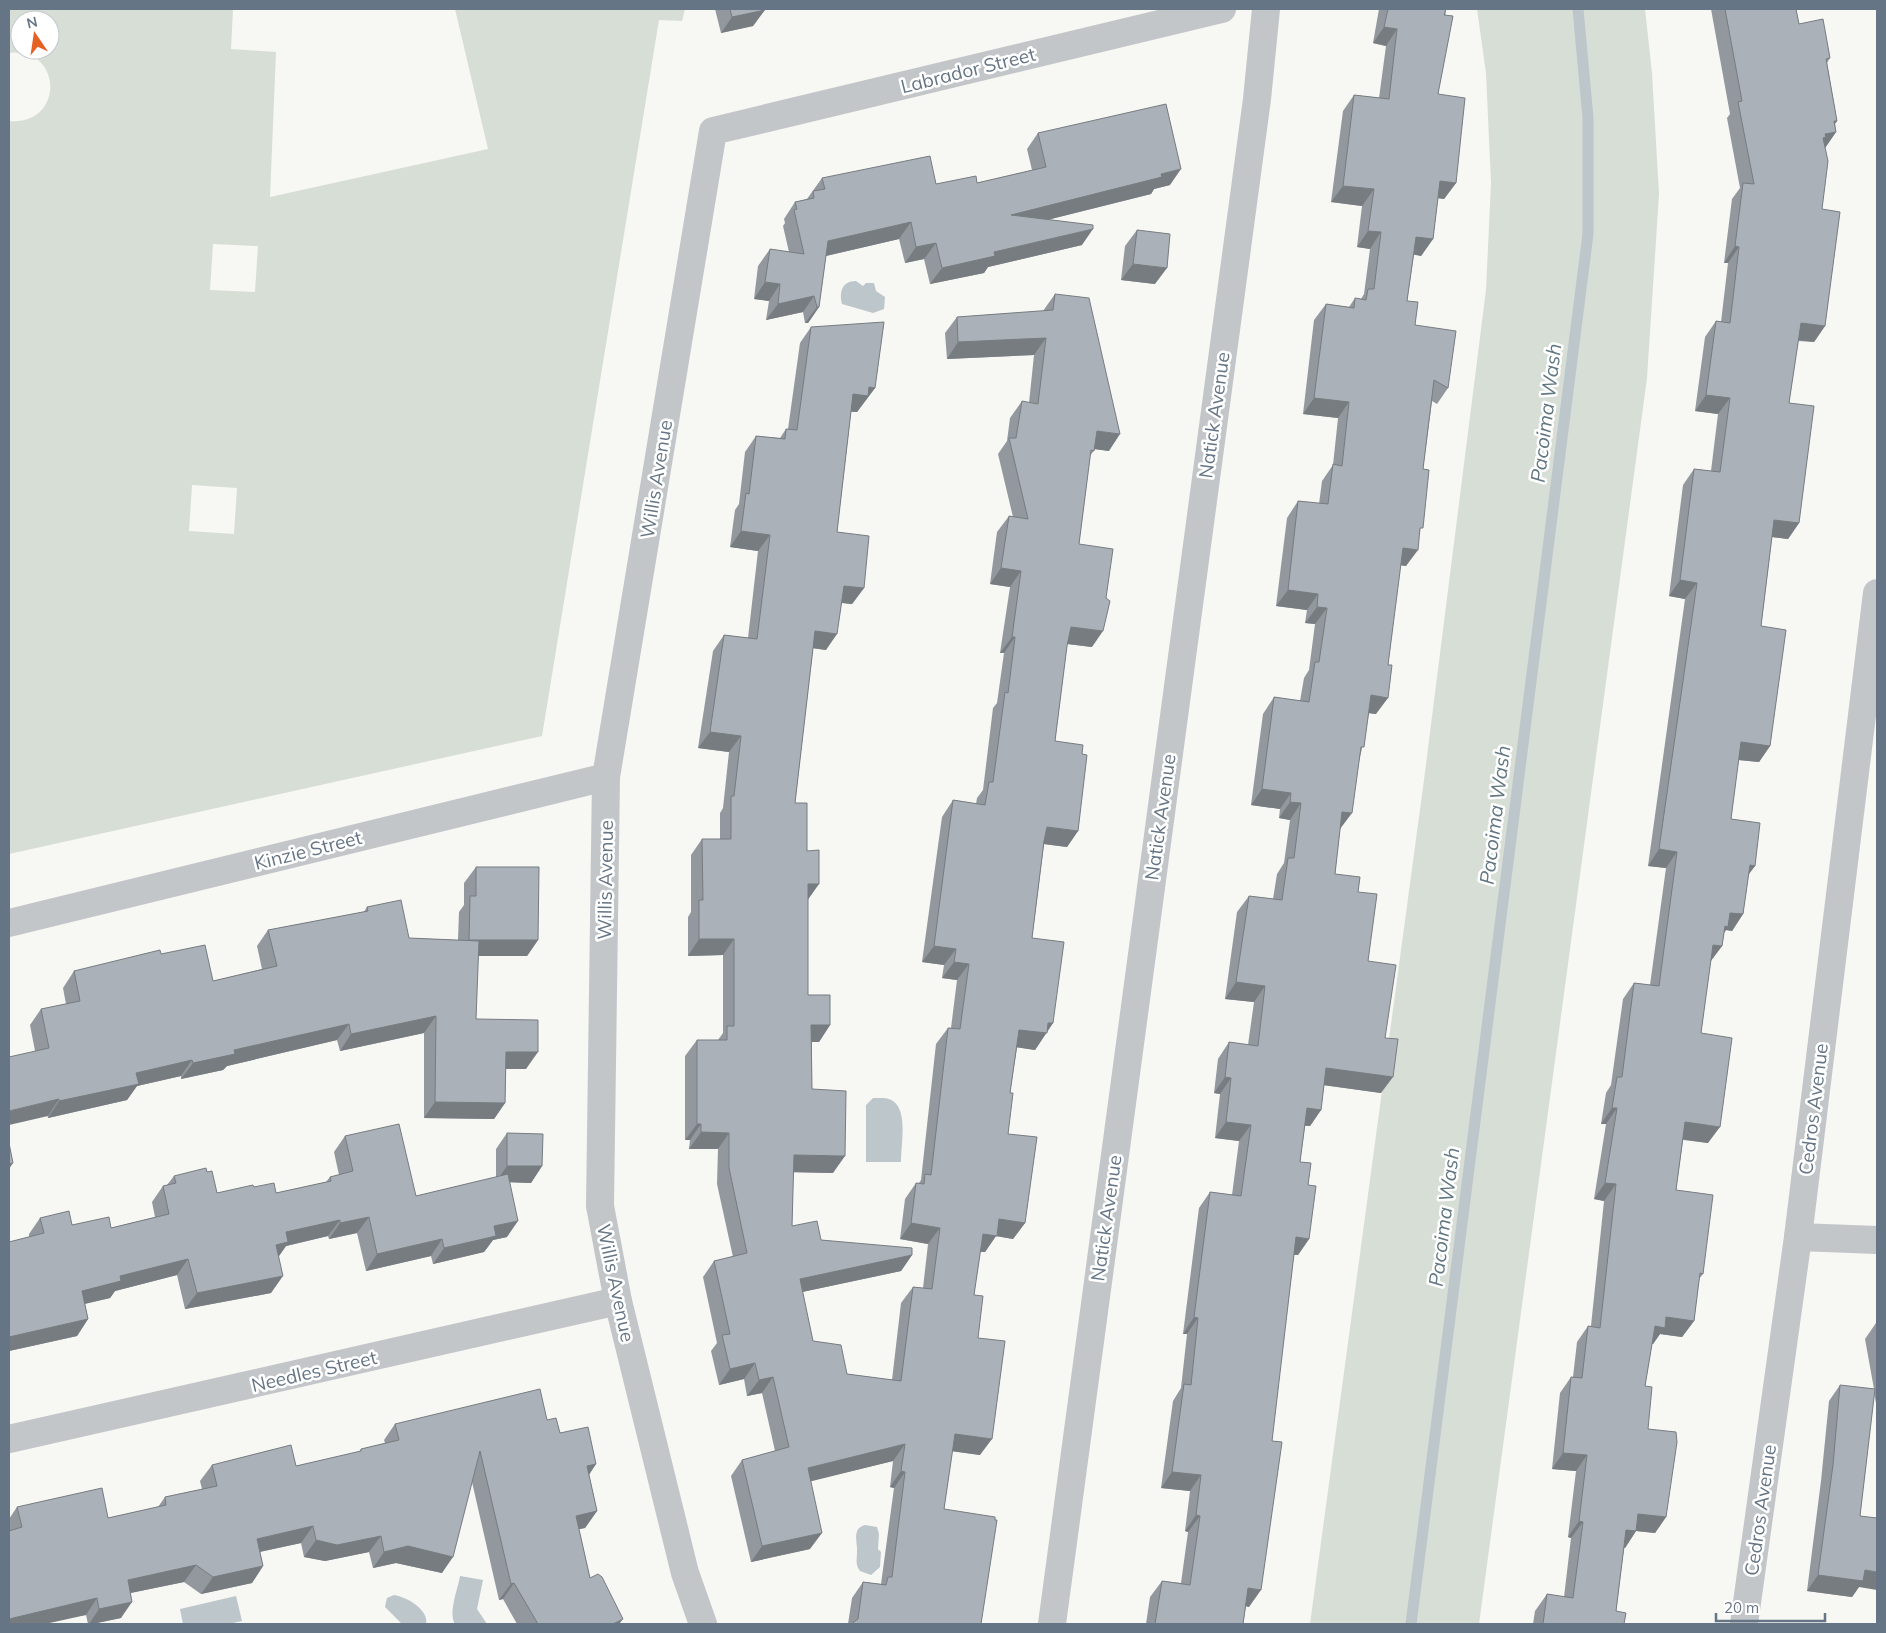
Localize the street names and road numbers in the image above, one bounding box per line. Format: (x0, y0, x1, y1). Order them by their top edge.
street label: Labrador Street (898, 42, 1038, 98)
street label: Natick Avenue (1193, 350, 1235, 480)
street label: Willis Avenue (635, 418, 677, 540)
street label: Natick Avenue (1139, 752, 1181, 882)
street label: Willis Avenue (592, 820, 618, 940)
street label: Kinzie Street (252, 825, 365, 875)
street label: Cedros Avenue (1793, 1042, 1833, 1176)
street label: Natick Avenue (1085, 1153, 1127, 1283)
street label: Willis Avenue (592, 1222, 640, 1344)
street label: Needles Street (249, 1345, 379, 1397)
street label: Cedros Avenue (1739, 1443, 1781, 1577)

